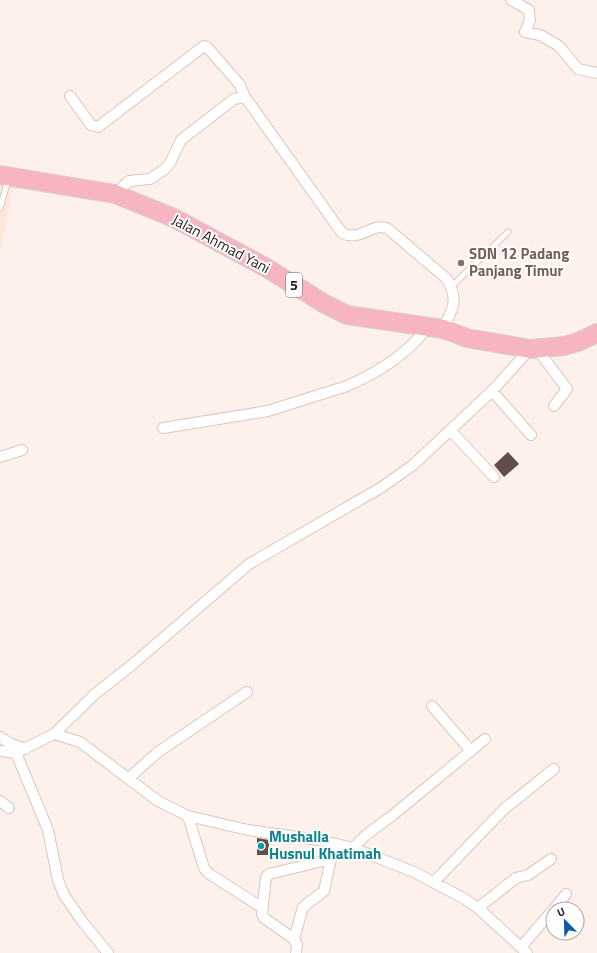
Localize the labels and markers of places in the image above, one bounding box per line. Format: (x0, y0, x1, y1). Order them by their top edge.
place label: SDN 12 Padang Panjang Timur (469, 242, 569, 282)
marker: SDN 12 Padang Panjang Timur (456, 258, 466, 268)
place label: Mushalla Husnul Khatimah (269, 825, 381, 865)
marker: Mushalla Husnul Khatimah (256, 841, 266, 851)

